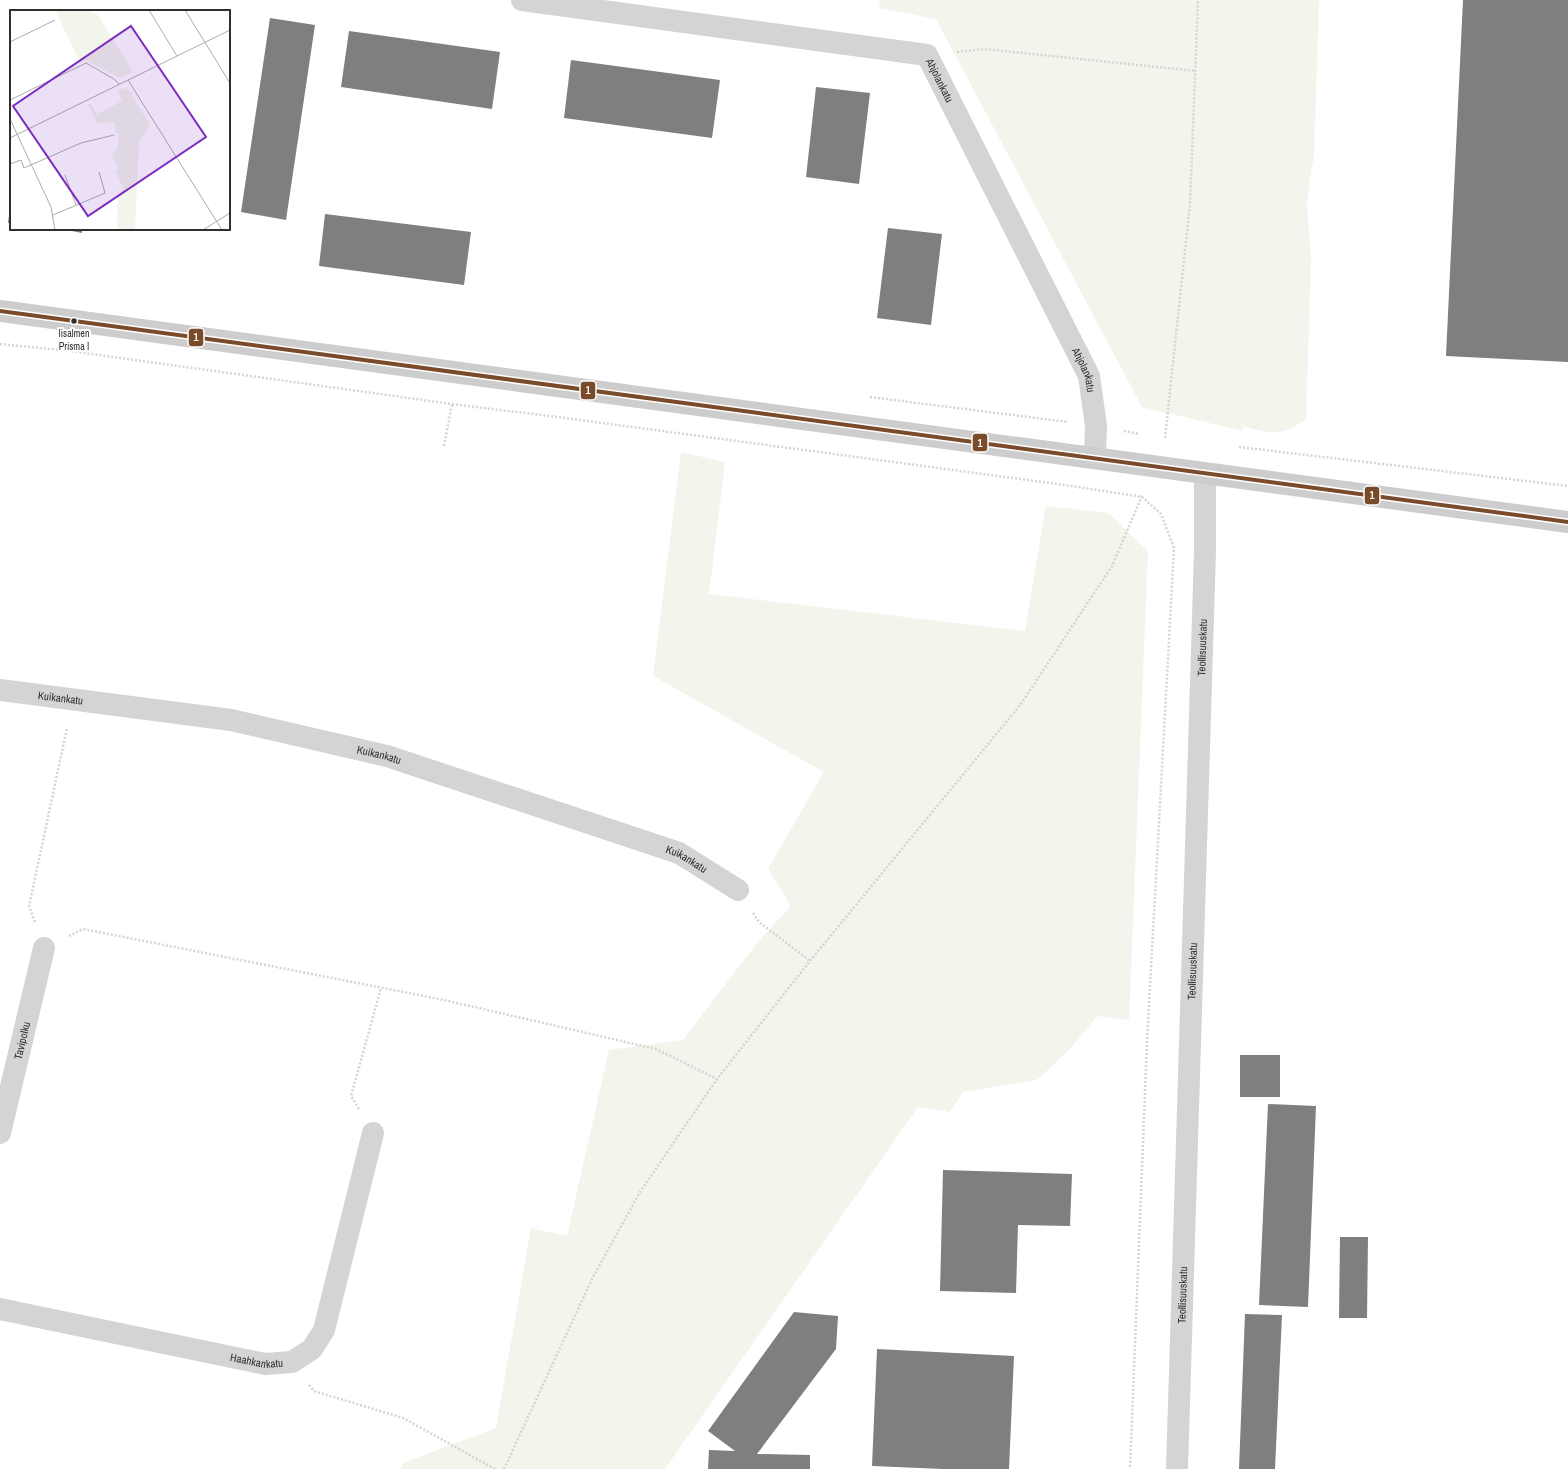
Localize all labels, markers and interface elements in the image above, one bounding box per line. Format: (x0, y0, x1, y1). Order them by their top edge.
inset map (10, 10, 230, 230)
street label: Ahjolankatu (922, 55, 957, 105)
marker: Iisalmen Prisma I (69, 316, 79, 326)
place label: Iisalmen Prisma I (59, 327, 90, 353)
line badge: 1 (188, 328, 204, 347)
text: 1 (193, 330, 199, 344)
street label: Ahjolankatu (1068, 344, 1098, 393)
line badge: 1 (580, 381, 596, 400)
text: 1 (585, 383, 591, 397)
line badge: 1 (972, 433, 988, 452)
text: 1 (977, 436, 983, 450)
line badge: 1 (1364, 486, 1380, 505)
text: 1 (1369, 488, 1375, 502)
street label: Teollisuuskatu (1194, 619, 1210, 676)
street label: Kuikankatu (37, 688, 84, 708)
street label: Kuikankatu (356, 742, 403, 767)
street label: Kuikankatu (664, 842, 710, 876)
street label: Teollisuuskatu (1184, 942, 1200, 1000)
street label: Tavipolku (11, 1020, 33, 1061)
street label: Teollisuuskatu (1174, 1266, 1190, 1324)
street label: Haahkankatu (229, 1350, 283, 1371)

